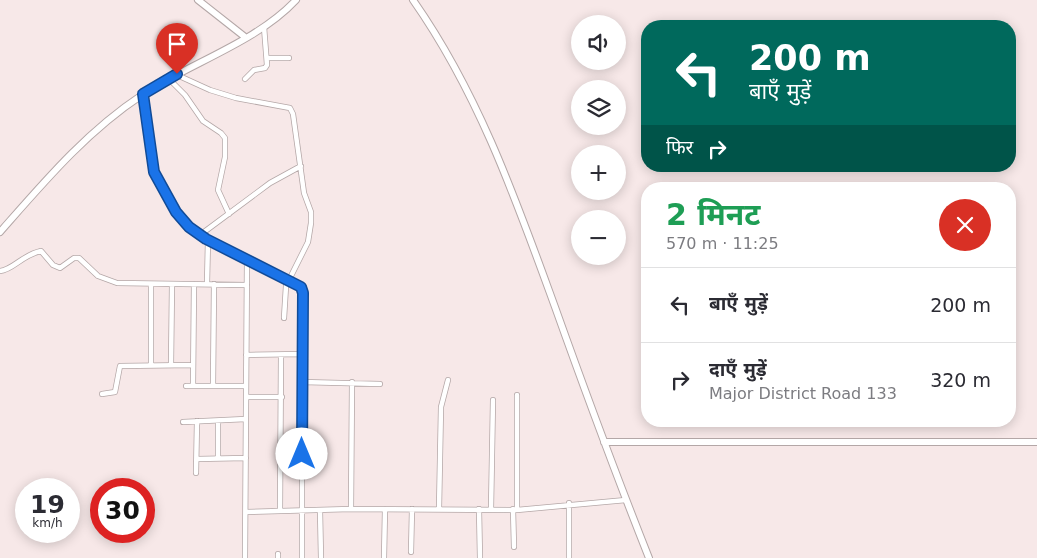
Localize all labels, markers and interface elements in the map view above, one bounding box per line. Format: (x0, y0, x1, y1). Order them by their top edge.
map controls (571, 15, 626, 265)
button: sound (571, 15, 626, 70)
pin (156, 23, 198, 74)
icon: arrive (163, 30, 191, 58)
text: 200 m (749, 38, 871, 78)
icon: left (666, 40, 731, 105)
text: बाएँ मुड़ें (749, 79, 811, 104)
button: layers (571, 80, 626, 135)
icon: right (703, 135, 731, 163)
text: फिर (666, 136, 693, 158)
button: + (571, 145, 626, 200)
text: 2 मिनट (666, 197, 760, 232)
button: close (939, 199, 991, 251)
button: − (571, 210, 626, 265)
text: 570 m · 11:25 (666, 234, 779, 253)
icon: left (666, 291, 694, 319)
text: बाएँ मुड़ें (709, 292, 768, 314)
text: 200 m (930, 294, 991, 316)
text: दाएँ मुड़ें (709, 358, 767, 380)
icon: right (666, 366, 694, 394)
text: 320 m (930, 369, 991, 391)
text: Major District Road 133 (709, 384, 897, 403)
position arrow (275, 427, 327, 479)
speed limit sign: 30 (90, 478, 155, 543)
text: 19 (30, 490, 65, 519)
text: km/h (32, 516, 63, 530)

